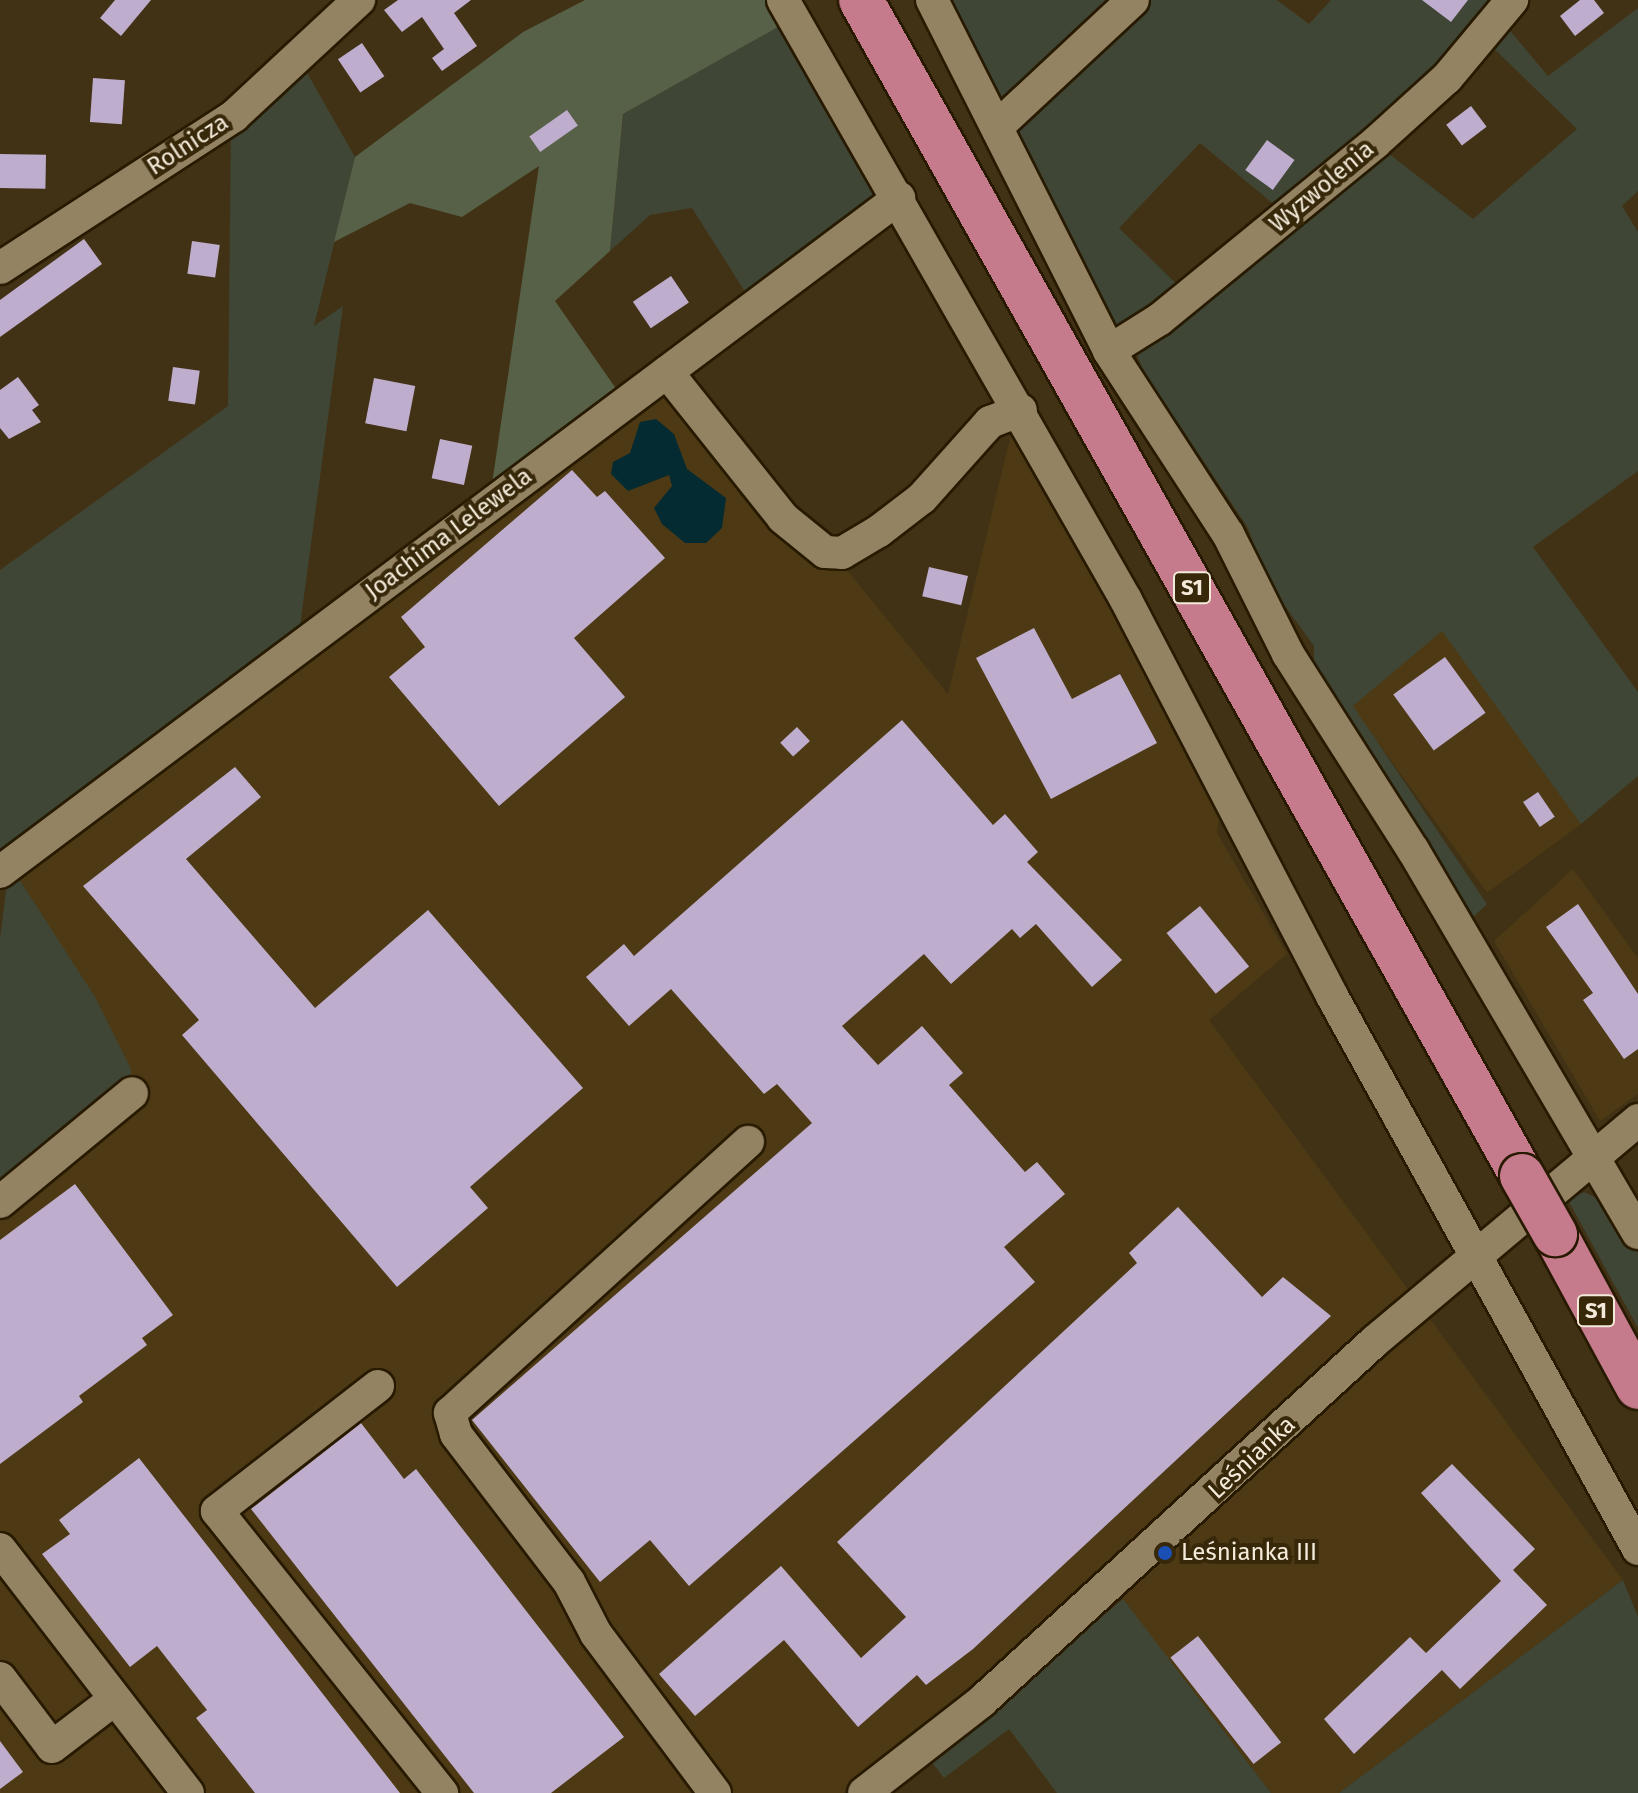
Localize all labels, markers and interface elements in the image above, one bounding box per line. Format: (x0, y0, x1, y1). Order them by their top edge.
street label: Rolnicza (142, 108, 234, 182)
street label: Wyzwolenia (1264, 135, 1380, 239)
street label: Joachima Lelewela (360, 462, 538, 606)
road number: S1 (1172, 570, 1212, 606)
road number: S1 (1576, 1293, 1616, 1329)
street label: Leśnianka (1202, 1410, 1302, 1506)
place label: Leśnianka III (1181, 1539, 1317, 1567)
marker: Leśnianka III (1156, 1544, 1174, 1562)

